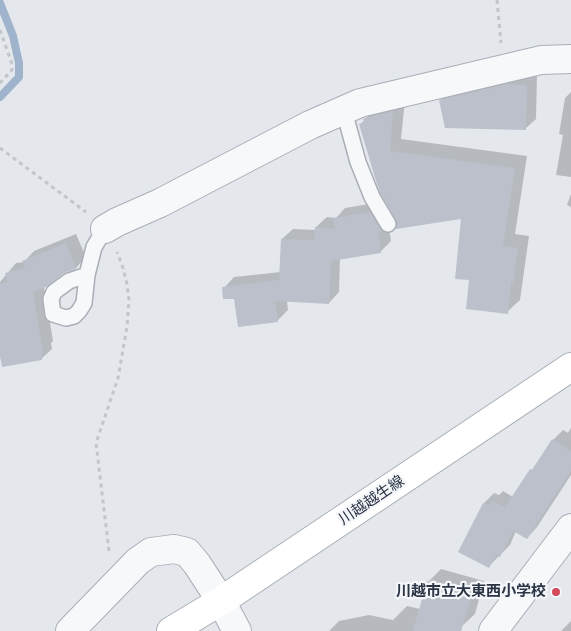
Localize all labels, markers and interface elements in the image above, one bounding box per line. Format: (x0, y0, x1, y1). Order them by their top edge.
street label: 川越越生線 (336, 473, 408, 529)
place label: 川越市立大東西小学校 (396, 583, 546, 601)
marker: 川越市立大東西小学校 (550, 586, 562, 598)

